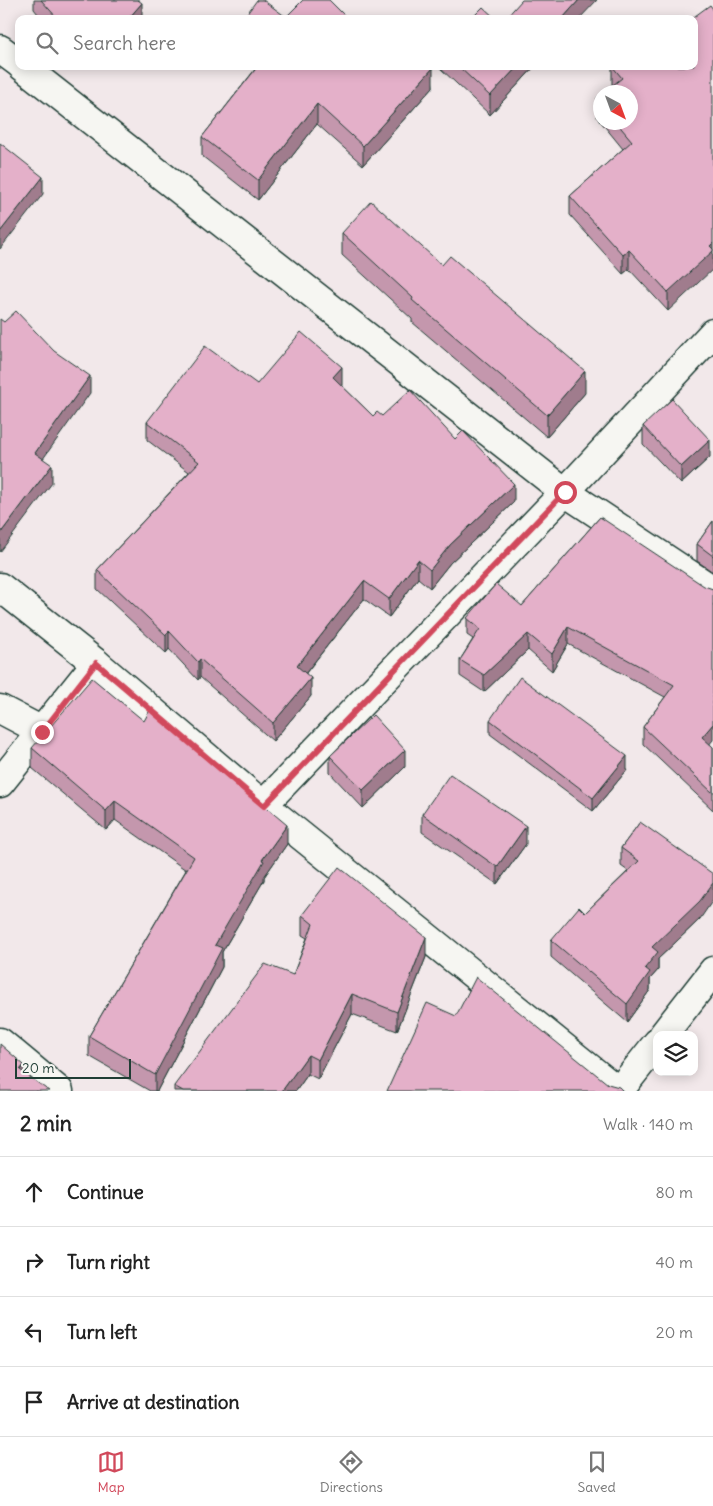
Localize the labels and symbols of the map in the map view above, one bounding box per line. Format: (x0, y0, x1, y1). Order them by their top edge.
north arrow (593, 85, 638, 130)
route start (554, 481, 577, 504)
route end (31, 721, 54, 744)
scale bar (15, 1056, 131, 1079)

